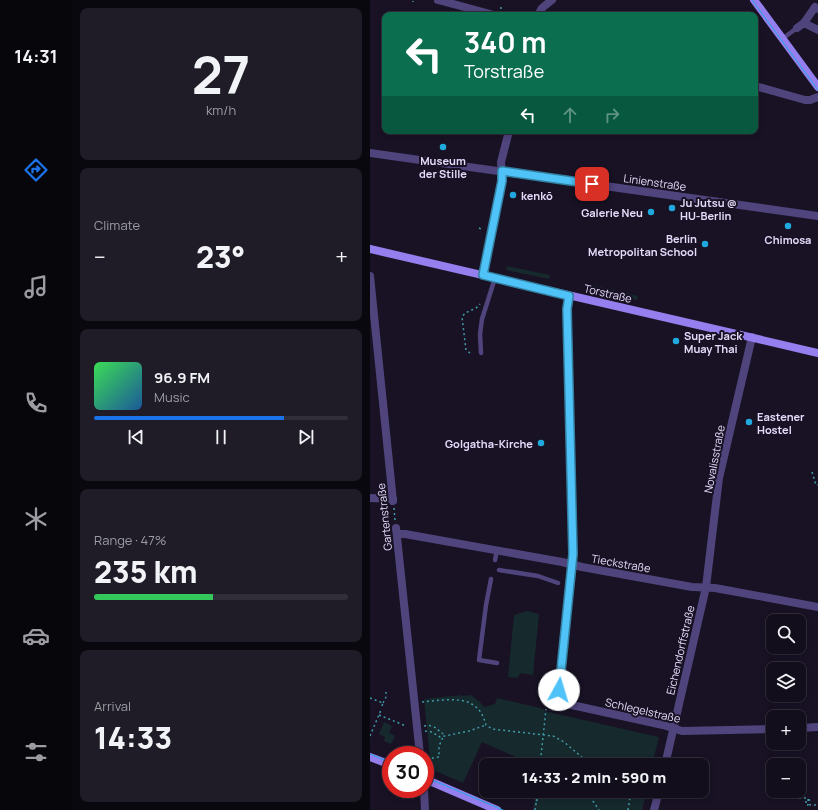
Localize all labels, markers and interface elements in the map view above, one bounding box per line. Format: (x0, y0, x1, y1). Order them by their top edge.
text: 340 m (464, 23, 547, 61)
icon: left (398, 28, 450, 80)
text: 27 (192, 39, 250, 110)
text: 14:31 (14, 44, 58, 68)
text: Torstraße (464, 59, 544, 83)
text: km/h (206, 101, 236, 119)
icon: left (517, 104, 539, 126)
icon: ahead (559, 104, 581, 126)
icon: right (601, 104, 623, 126)
marker: Museum der Stille (438, 142, 448, 152)
place label: Museum der Stille (419, 153, 467, 181)
icon: directions (22, 156, 50, 184)
pin (575, 167, 609, 201)
street label: Linienstraße (623, 170, 688, 194)
icon: arrive (581, 173, 603, 195)
place label: kenkō (521, 188, 553, 203)
marker: kenkō (508, 190, 518, 200)
place label: Ju Jutsu @ HU-Berlin (680, 195, 737, 223)
marker: Ju Jutsu @ HU-Berlin (667, 203, 677, 213)
place label: Galerie Neu (581, 205, 643, 220)
marker: Galerie Neu (646, 207, 656, 217)
text: Climate (94, 216, 140, 234)
marker: Chimosa (783, 221, 793, 231)
place label: Berlin Metropolitan School (588, 231, 697, 259)
place label: Chimosa (765, 232, 811, 247)
text: 23° (196, 236, 245, 277)
marker: Berlin Metropolitan School (700, 239, 710, 249)
text: − (94, 242, 106, 272)
text: + (335, 242, 348, 272)
icon: music (22, 273, 50, 301)
street label: Torstraße (582, 280, 634, 306)
place label: Super Jack Muay Thai (684, 328, 743, 356)
marker: Super Jack Muay Thai (671, 336, 681, 346)
text: 96.9 FM (154, 367, 210, 388)
text: Music (154, 388, 190, 406)
icon: phone (22, 389, 50, 417)
place label: Eastener Hostel (757, 409, 805, 437)
marker: Eastener Hostel (744, 417, 754, 427)
street label: Novalisstraße (700, 423, 728, 494)
icon: previous (125, 426, 147, 448)
icon: pause (210, 426, 232, 448)
icon: next (295, 426, 317, 448)
place label: Golgatha-Kirche (445, 436, 533, 451)
marker: Golgatha-Kirche (536, 438, 546, 448)
street label: Gartenstraße (373, 482, 395, 552)
icon: climate (22, 505, 50, 533)
text: Range · 47% (94, 531, 167, 549)
street label: Tieckstraße (590, 550, 652, 576)
text: 235 km (94, 551, 198, 592)
street label: Eichendorffstraße (662, 603, 698, 696)
map controls (766, 614, 806, 798)
button: search (766, 614, 806, 654)
icon: car (22, 622, 50, 650)
button: layers (766, 662, 806, 702)
position arrow (538, 669, 580, 711)
street label: Schlegelstraße (604, 694, 683, 726)
text: Arrival (94, 697, 131, 715)
button: + (766, 710, 806, 750)
text: 14:33 (94, 717, 172, 758)
icon: filters (22, 738, 50, 766)
speed limit sign: 30 (382, 746, 434, 798)
button: − (766, 758, 806, 798)
text: 14:33 · 2 min · 590 m (522, 767, 666, 788)

